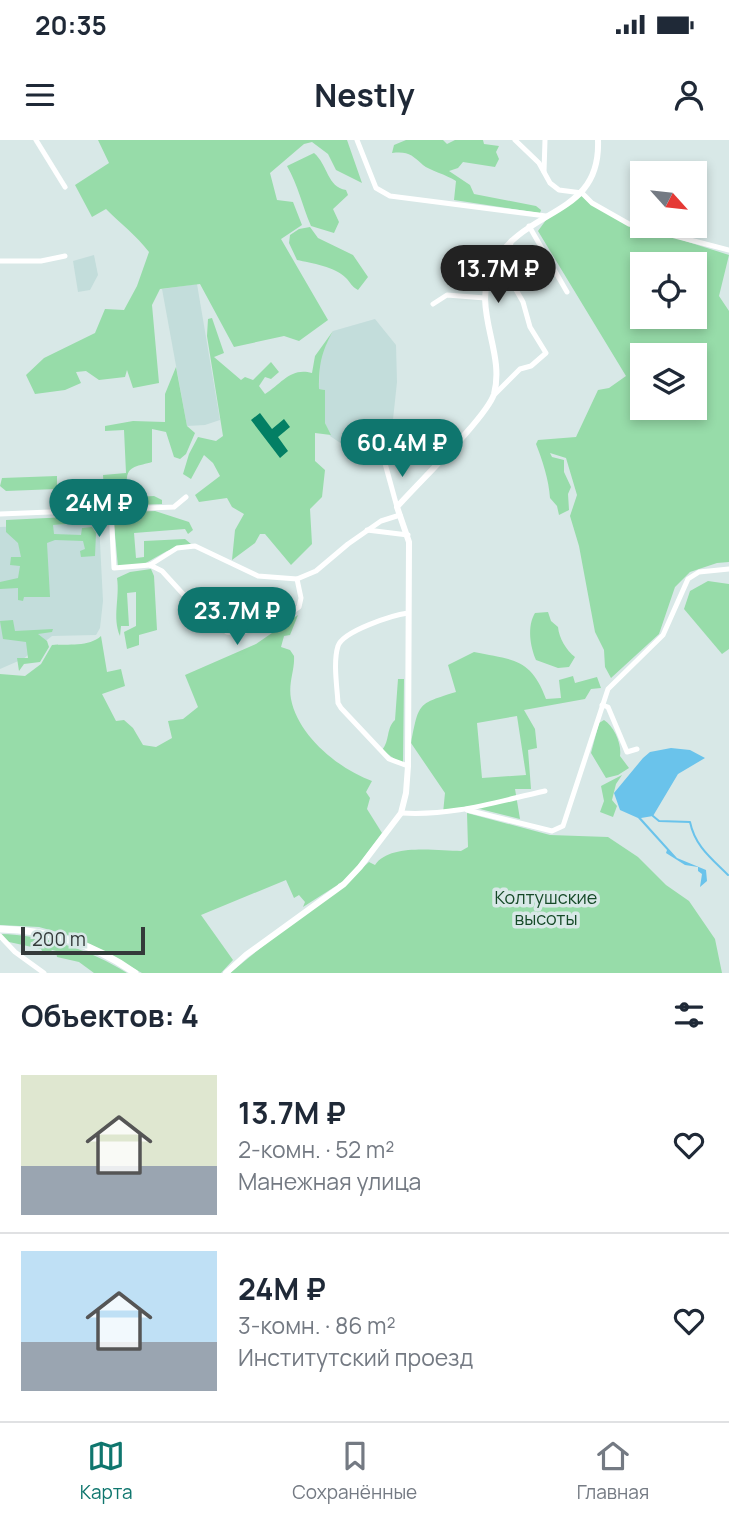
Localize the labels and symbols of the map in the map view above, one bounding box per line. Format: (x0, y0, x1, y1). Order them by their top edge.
north arrow (630, 161, 707, 238)
pin: 13.7M ₽ (433, 246, 563, 305)
pin: 60.4M ₽ (337, 420, 467, 479)
pin: 24M ₽ (50, 480, 148, 539)
pin: 23.7M ₽ (172, 588, 302, 647)
park label: Колтушские высоты (495, 885, 597, 930)
scale bar (21, 924, 145, 956)

